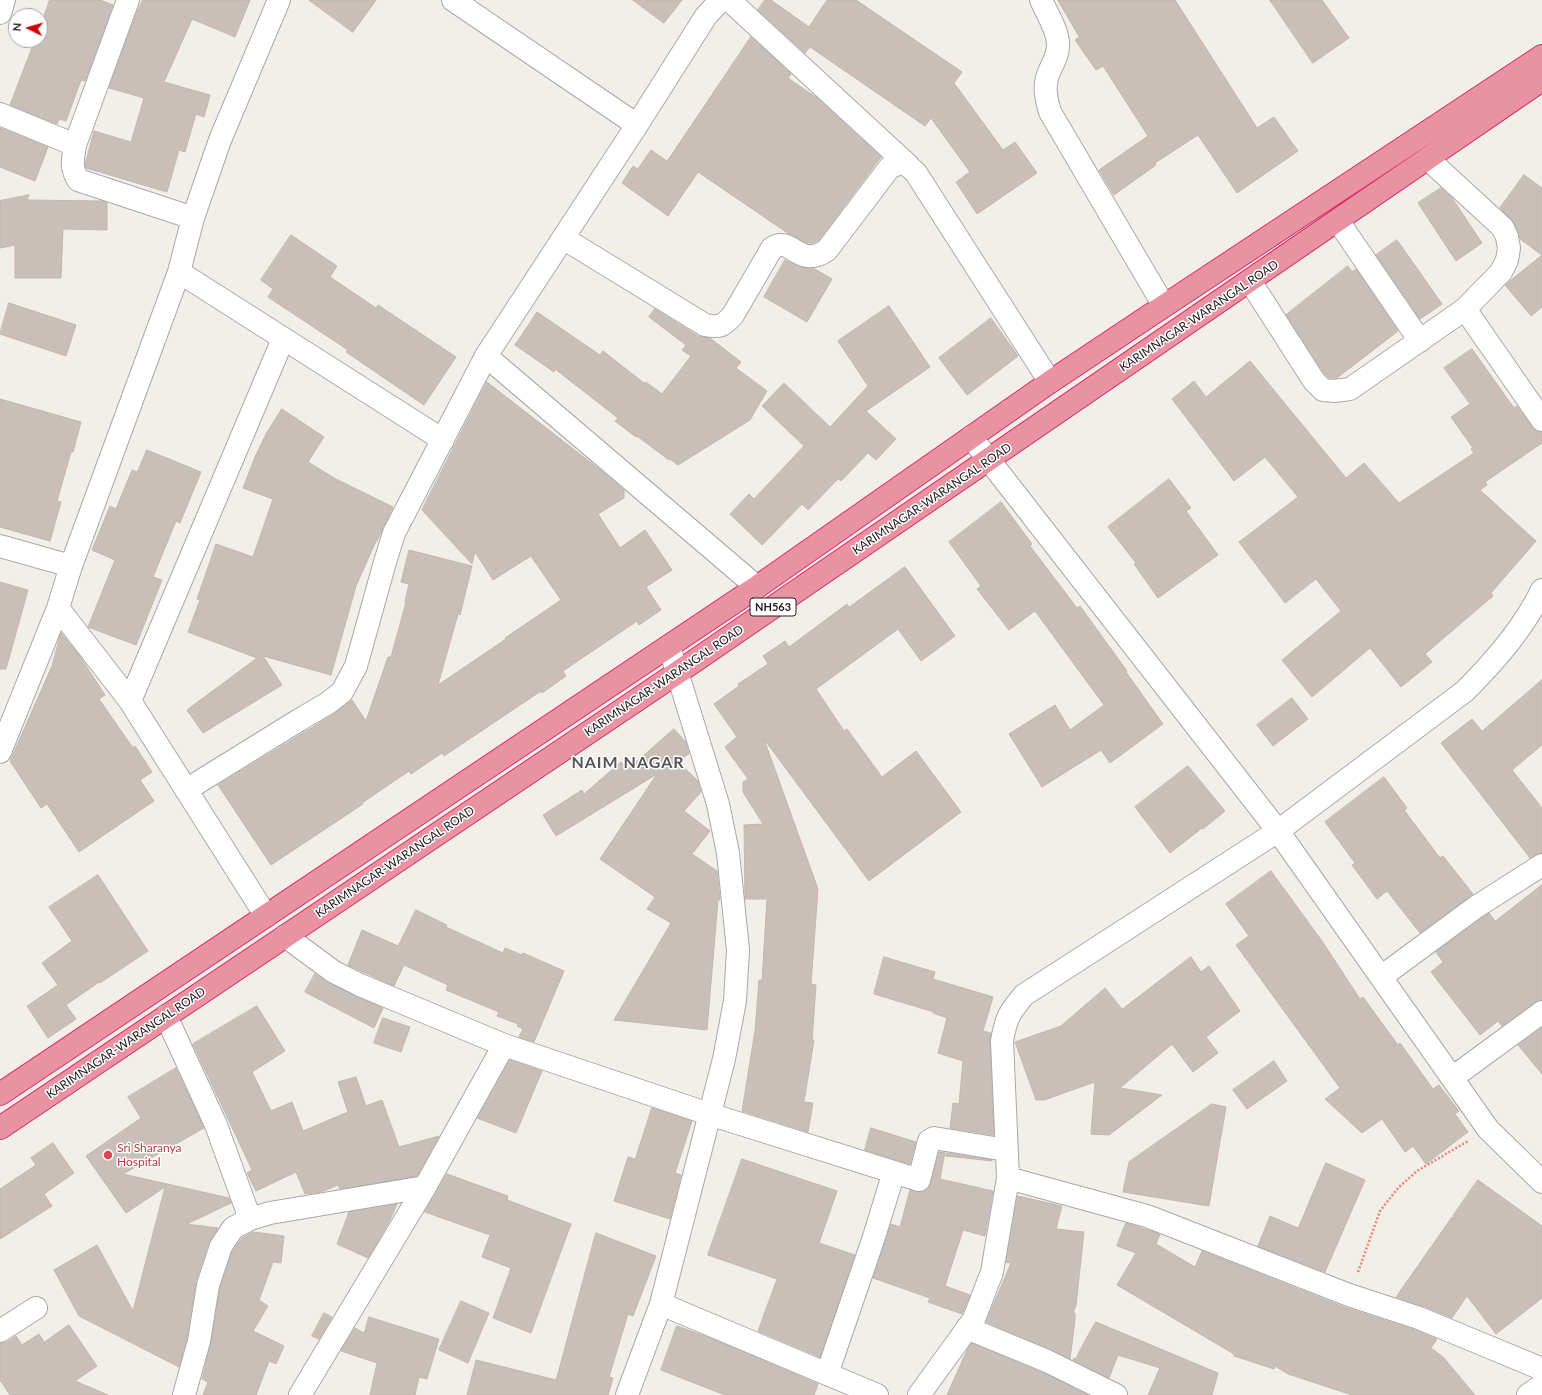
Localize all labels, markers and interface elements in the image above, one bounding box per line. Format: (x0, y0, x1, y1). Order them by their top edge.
north arrow (8, 8, 48, 48)
text: N (10, 22, 23, 32)
street label: KARIMNAGAR-WARANGAL ROAD (1117, 257, 1281, 375)
street label: KARIMNAGAR-WARANGAL ROAD (850, 440, 1014, 558)
road number: NH563 (750, 598, 796, 616)
street label: KARIMNAGAR-WARANGAL ROAD (582, 622, 746, 740)
district label: NAIM NAGAR (571, 753, 685, 773)
street label: KARIMNAGAR-WARANGAL ROAD (313, 803, 477, 921)
street label: KARIMNAGAR-WARANGAL ROAD (44, 984, 208, 1102)
place label: Sri Sharanya Hospital (117, 1141, 182, 1169)
marker: Sri Sharanya Hospital (102, 1149, 114, 1161)

